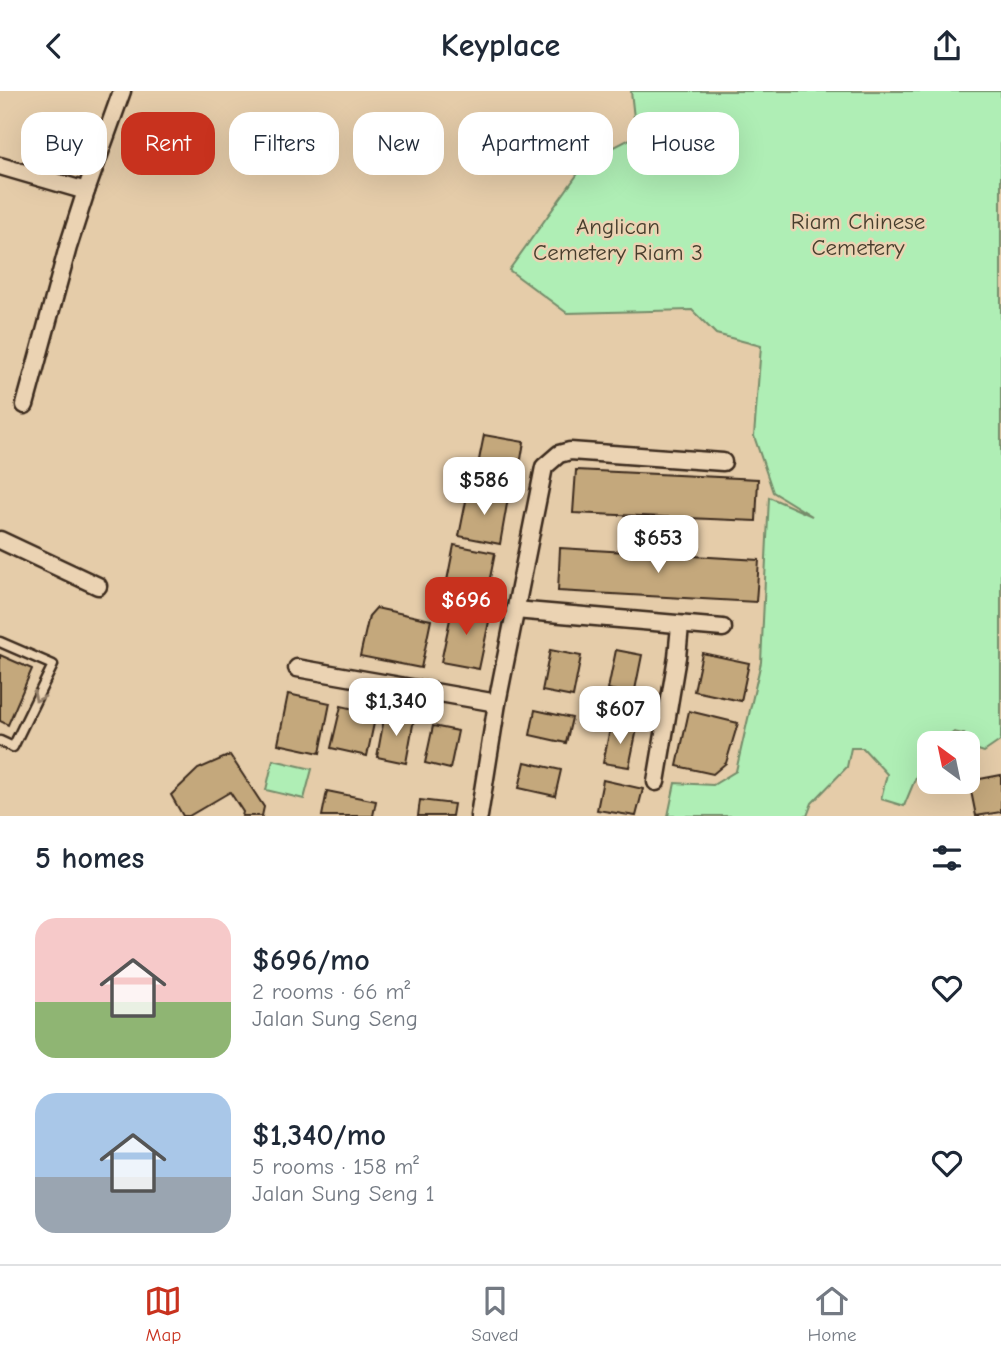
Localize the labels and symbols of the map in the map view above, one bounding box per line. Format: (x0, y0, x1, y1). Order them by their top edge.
park label: Riam Chinese Cemetery (791, 208, 925, 261)
park label: Anglican Cemetery Riam 3 (533, 213, 703, 266)
pin: $586 (443, 457, 525, 517)
pin: $653 (617, 515, 699, 575)
pin: $696 (425, 577, 507, 637)
pin: $1,340 (339, 679, 453, 738)
pin: $607 (579, 687, 661, 746)
one-way arrow (32, 689, 46, 702)
north arrow (917, 731, 980, 795)

